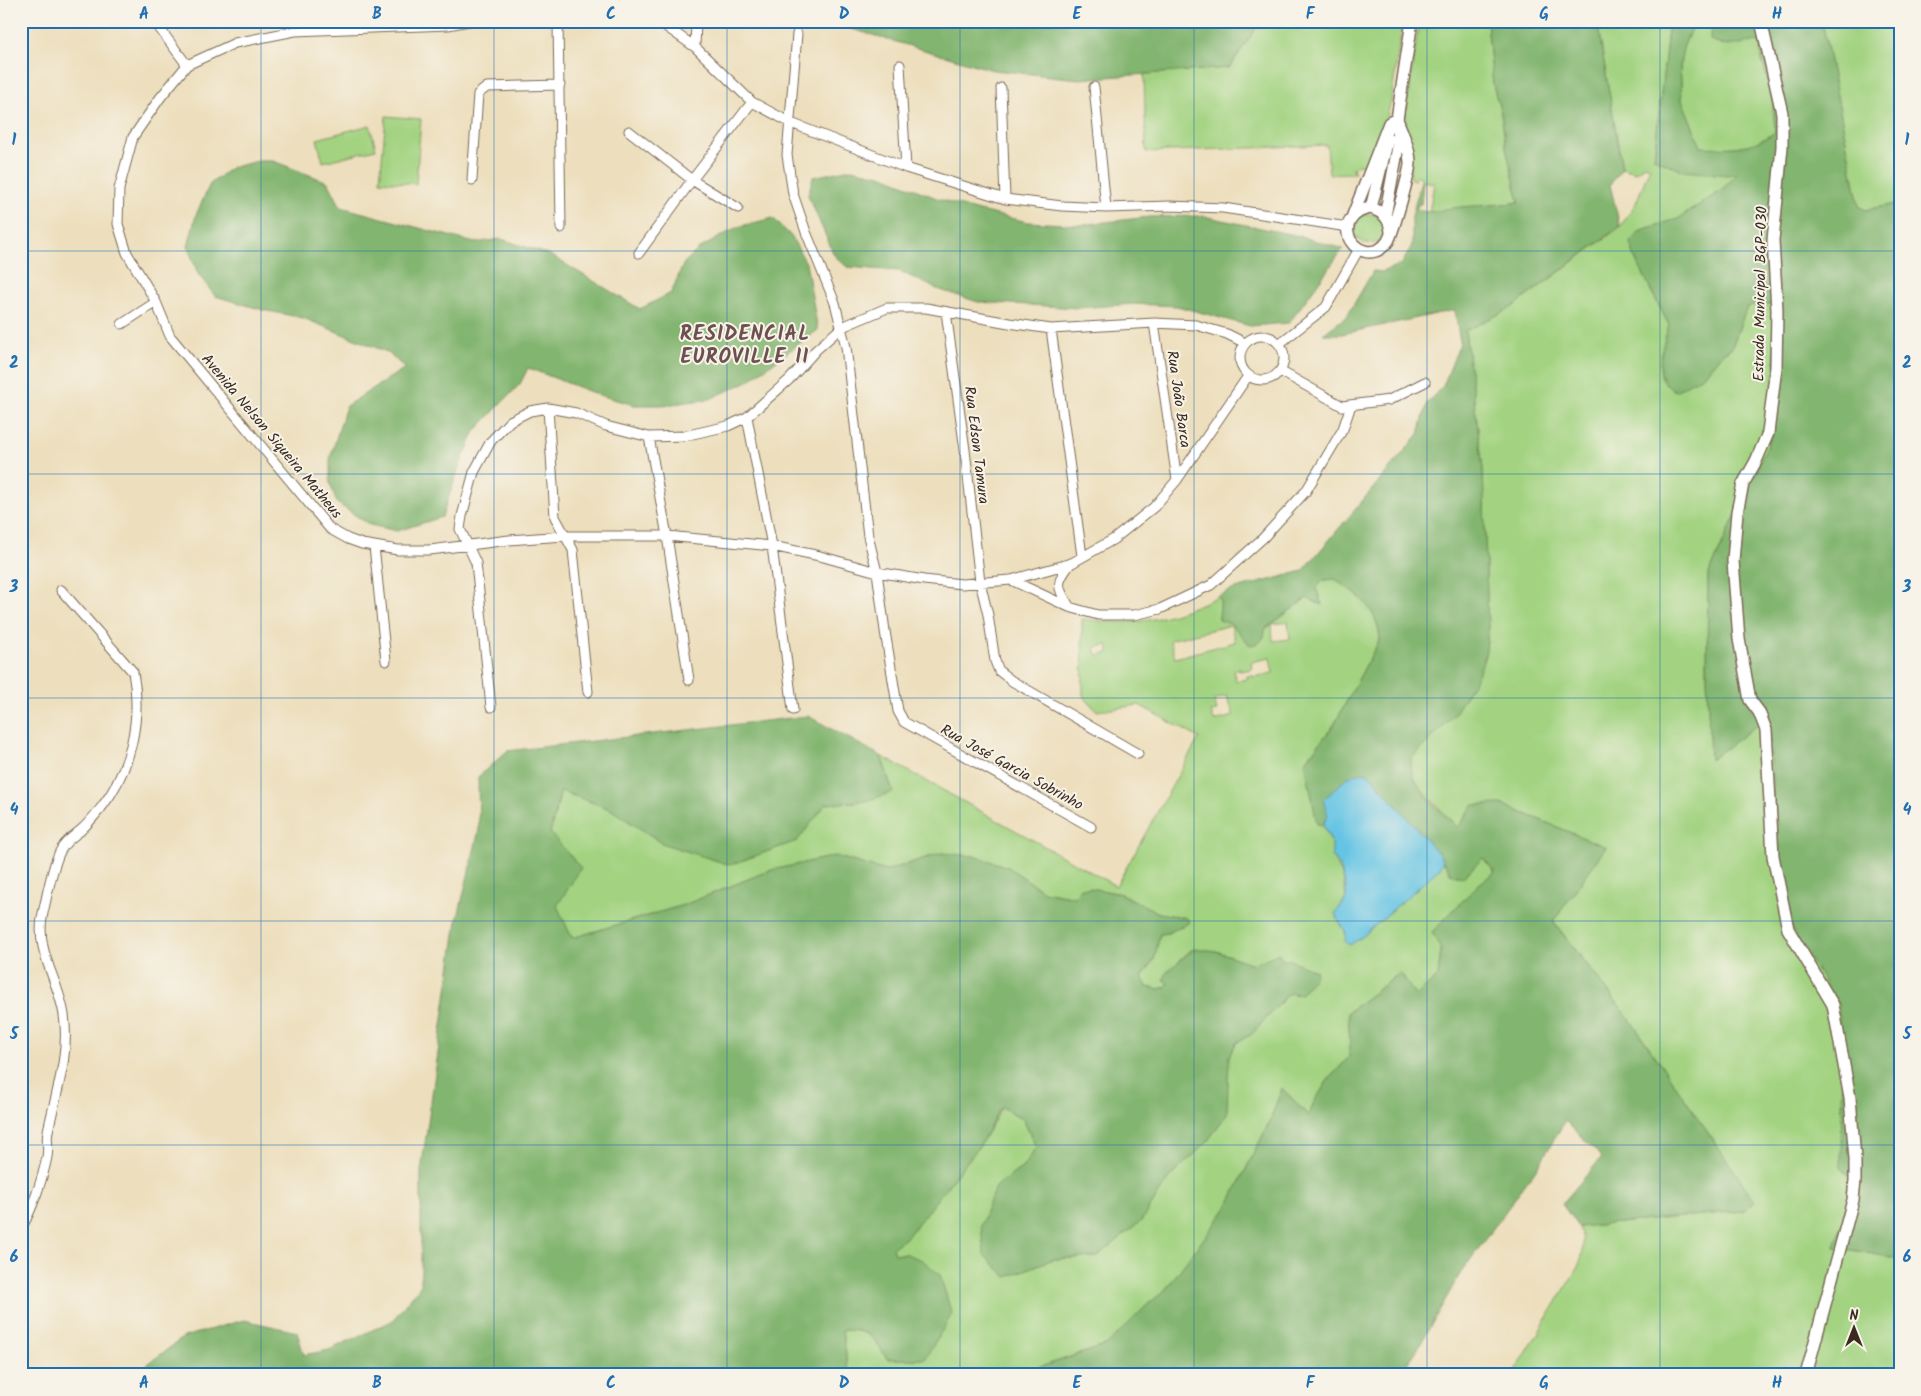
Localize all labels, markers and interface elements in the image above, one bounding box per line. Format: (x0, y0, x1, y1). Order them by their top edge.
text: A (139, 2, 149, 27)
text: B (372, 2, 382, 27)
text: C (606, 2, 616, 27)
text: D (839, 2, 850, 27)
text: E (1073, 2, 1083, 27)
text: F (1306, 2, 1316, 27)
text: G (1539, 2, 1549, 27)
text: H (1772, 2, 1782, 27)
text: 1 (12, 128, 17, 153)
text: 1 (1905, 128, 1910, 153)
street label: Estrada Municipal BGP-030 (1747, 206, 1775, 382)
district label: RESIDENCIAL EUROVILLE II (680, 319, 810, 374)
street label: Avenida Nelson Siqueira Matheus (195, 349, 348, 525)
street label: Rua João Barca (1159, 349, 1197, 449)
text: 2 (9, 351, 19, 376)
text: 2 (1902, 351, 1912, 376)
street label: Rua Edson Tamura (957, 385, 995, 505)
text: 3 (9, 575, 19, 600)
text: 3 (1902, 575, 1912, 600)
street label: Rua José Garcia Sobrinho (936, 719, 1088, 817)
text: 4 (10, 798, 19, 823)
text: 4 (1903, 798, 1912, 823)
text: 5 (9, 1022, 20, 1047)
text: 5 (1902, 1022, 1913, 1047)
text: 6 (10, 1245, 19, 1270)
text: 6 (1903, 1245, 1912, 1270)
north arrow (1828, 1304, 1878, 1354)
text: N (1850, 1305, 1859, 1327)
text: A (139, 1371, 149, 1396)
text: B (372, 1371, 382, 1396)
text: C (606, 1371, 616, 1396)
text: D (839, 1371, 850, 1396)
text: E (1073, 1371, 1083, 1396)
text: F (1306, 1371, 1316, 1396)
text: G (1539, 1371, 1549, 1396)
text: H (1772, 1371, 1782, 1396)

